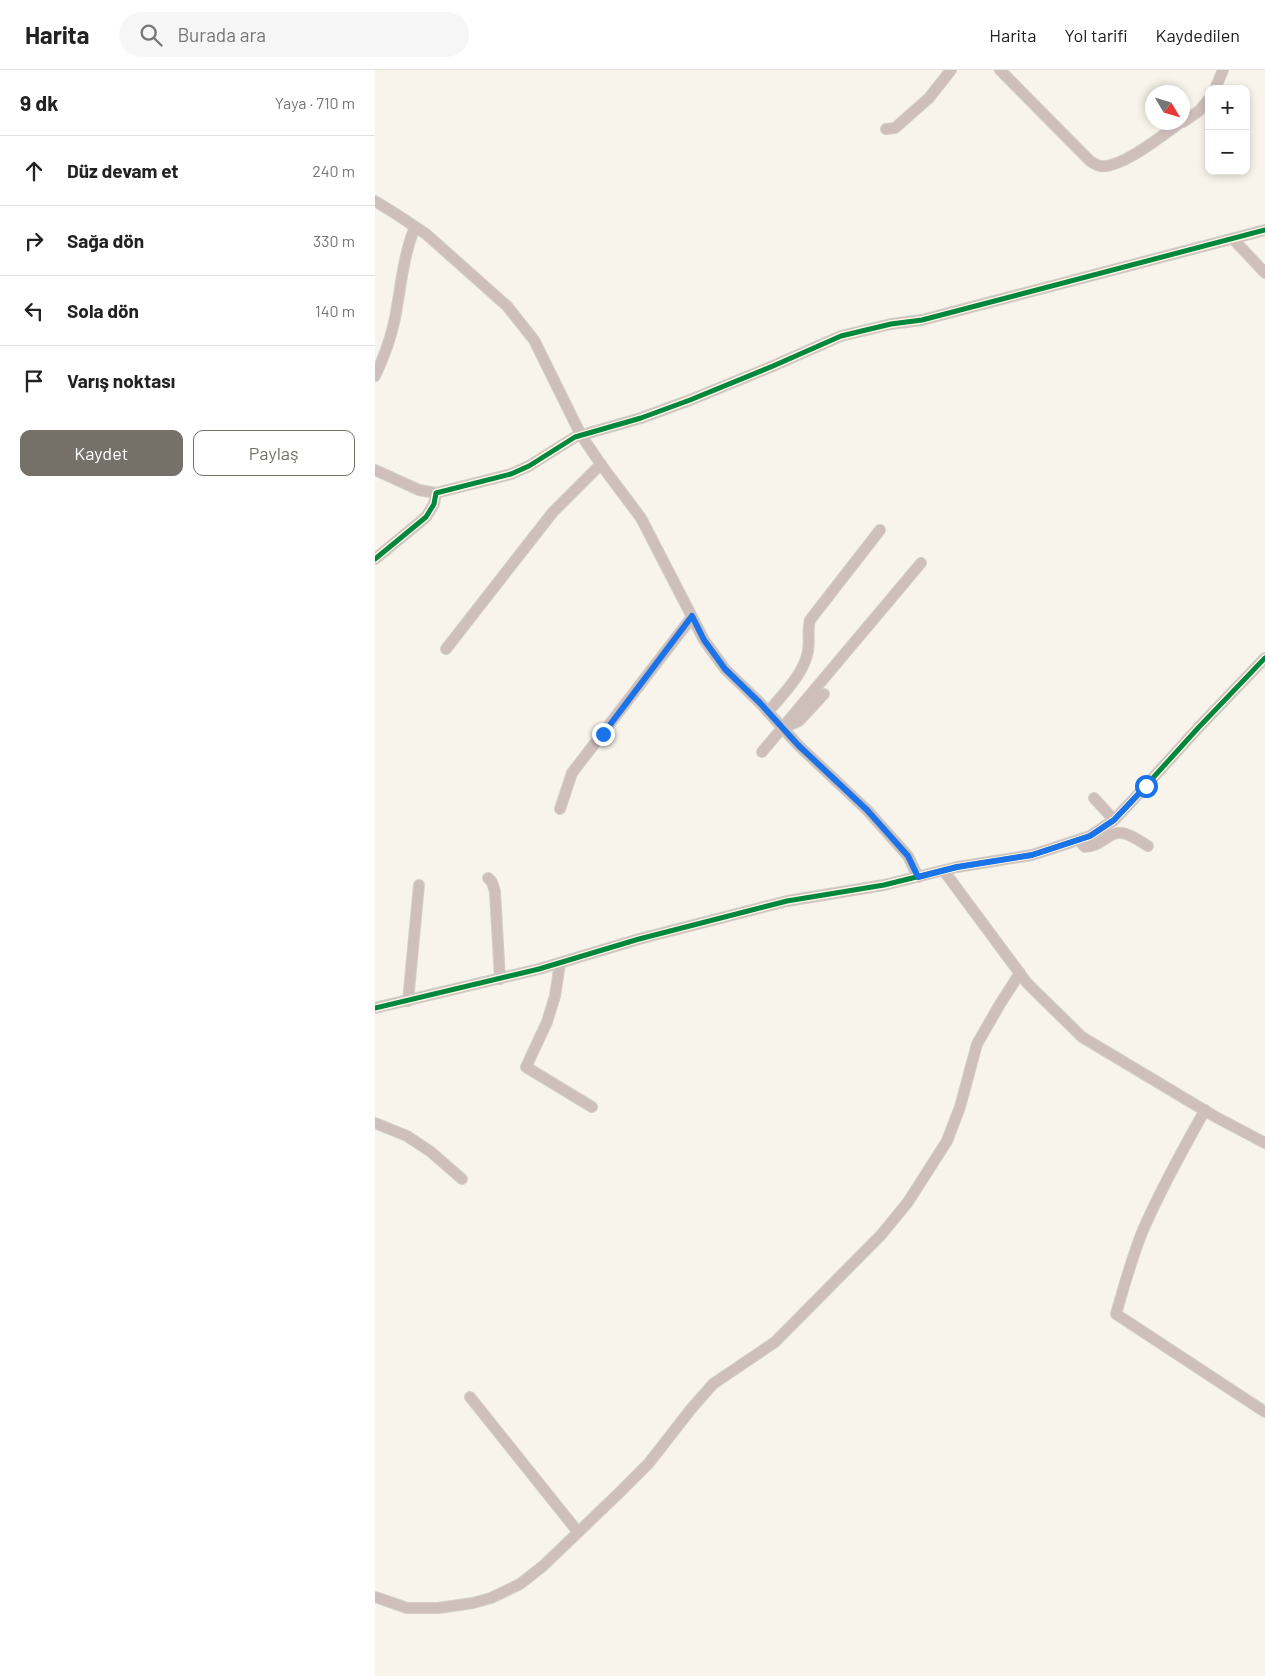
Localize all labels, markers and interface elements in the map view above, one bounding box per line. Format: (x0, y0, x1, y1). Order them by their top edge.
search box (119, 12, 469, 57)
text: Harita (25, 20, 89, 49)
icon: search (137, 21, 165, 49)
text: Burada ara (177, 23, 266, 46)
text: Harita (989, 24, 1036, 46)
text: Yol tarifi (1064, 24, 1127, 46)
text: Kaydedilen (1155, 24, 1240, 46)
north arrow (1145, 85, 1190, 130)
map controls (1205, 85, 1250, 175)
button: + (1205, 85, 1250, 130)
text: 9 dk (20, 90, 58, 115)
text: Yaya · 710 m (275, 93, 355, 112)
button: − (1205, 130, 1250, 175)
icon: ahead (20, 157, 48, 185)
text: Düz devam et (67, 159, 179, 182)
text: 240 m (312, 161, 355, 180)
icon: right (20, 227, 48, 255)
text: Sağa dön (67, 229, 144, 252)
text: 330 m (313, 231, 355, 250)
icon: left (20, 297, 48, 325)
text: Sola dön (67, 299, 139, 322)
text: 140 m (315, 301, 355, 320)
icon: arrive (20, 367, 48, 395)
text: Varış noktası (67, 369, 175, 392)
button: Kaydet (20, 430, 183, 476)
button: Paylaş (193, 430, 355, 476)
route end (592, 723, 615, 746)
route start (1135, 775, 1158, 798)

